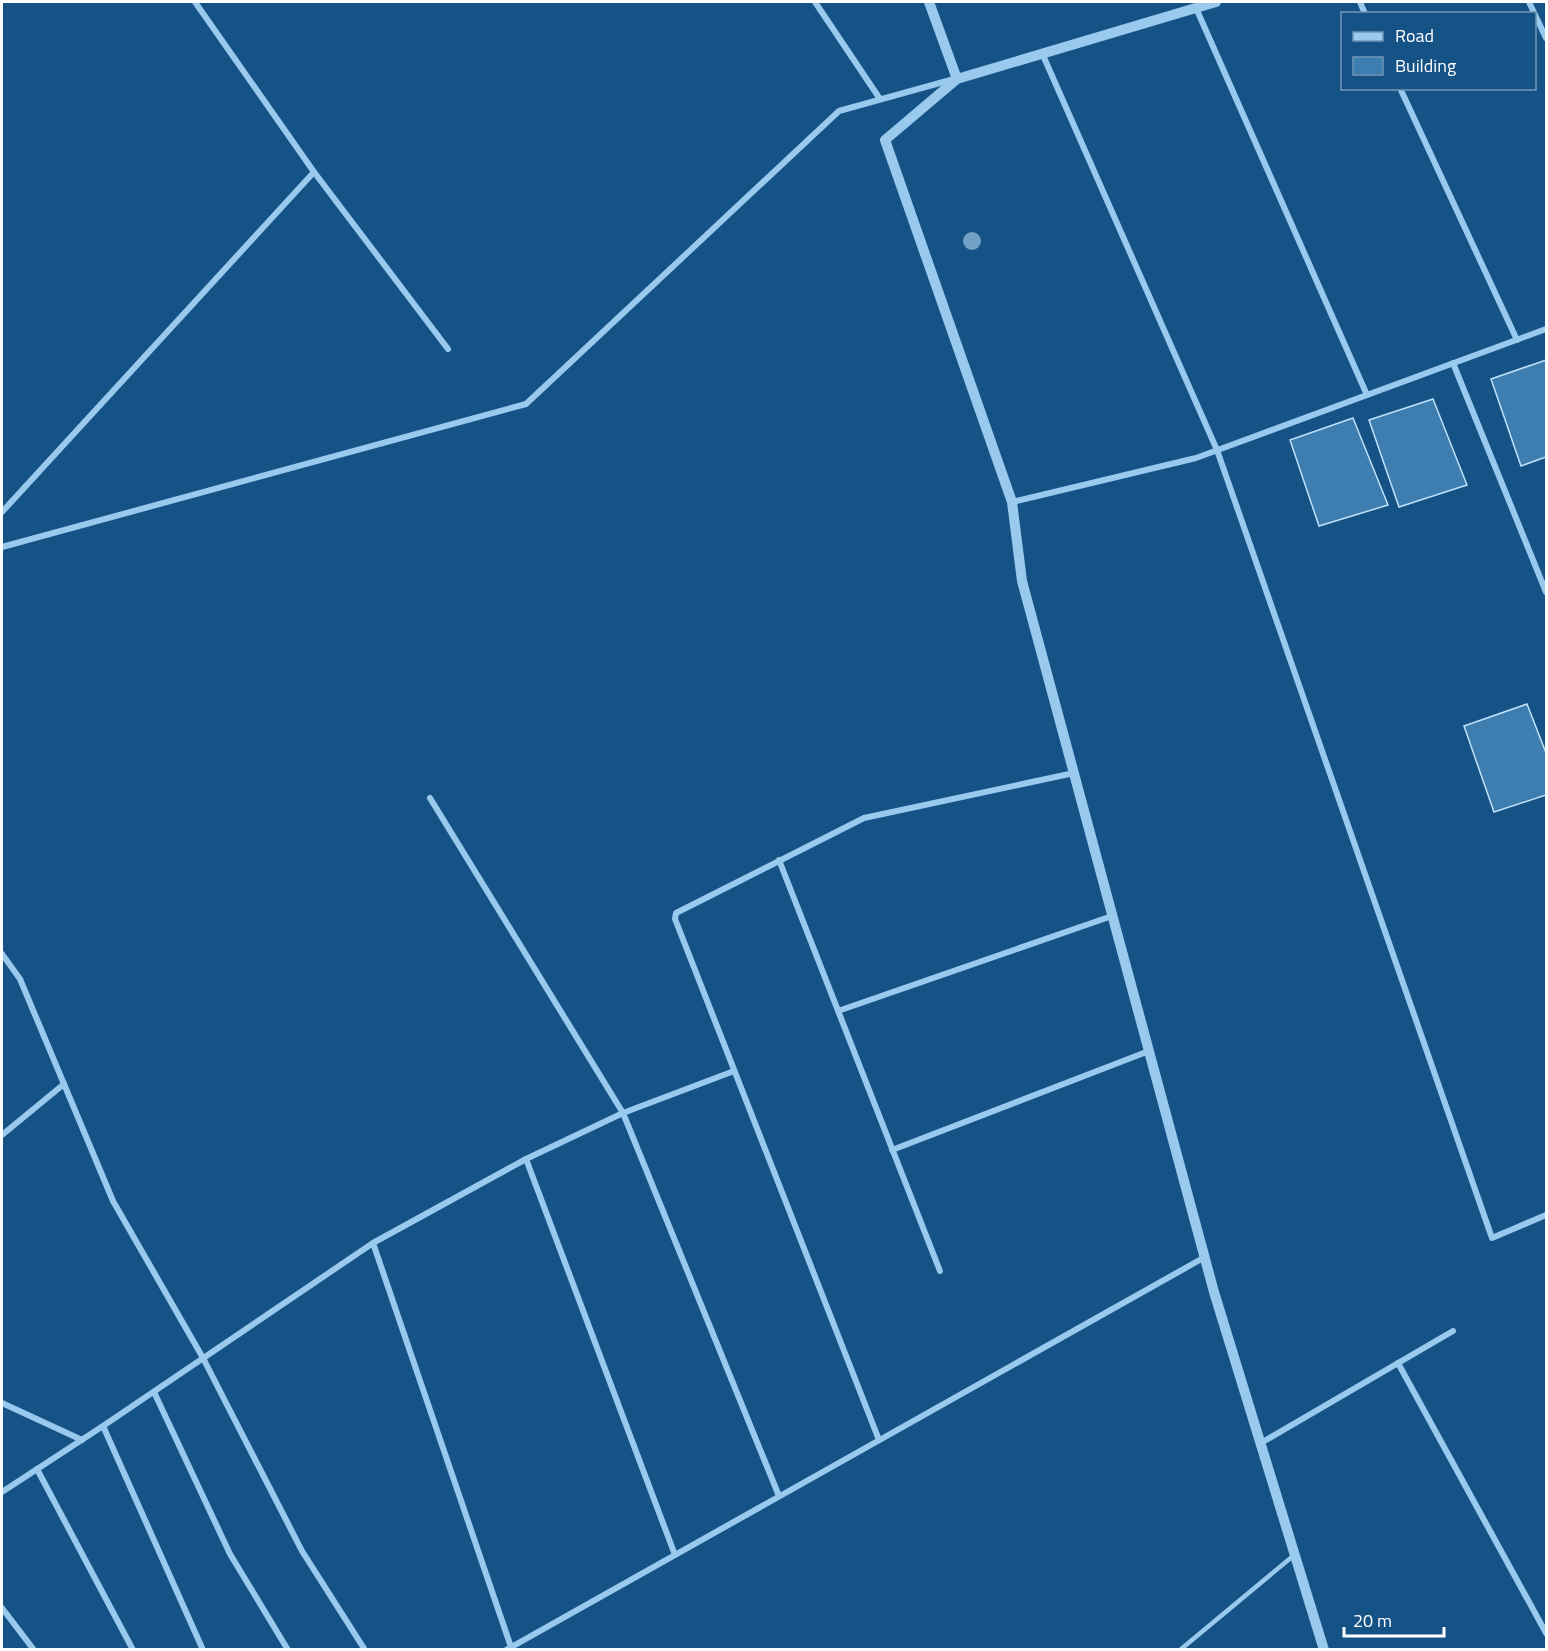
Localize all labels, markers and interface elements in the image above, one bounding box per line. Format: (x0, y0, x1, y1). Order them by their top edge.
legend (1341, 12, 1536, 90)
text: Road (1395, 22, 1434, 49)
text: Building (1395, 52, 1456, 79)
scale bar (1344, 1600, 1444, 1638)
text: 20 m (1353, 1607, 1392, 1634)

